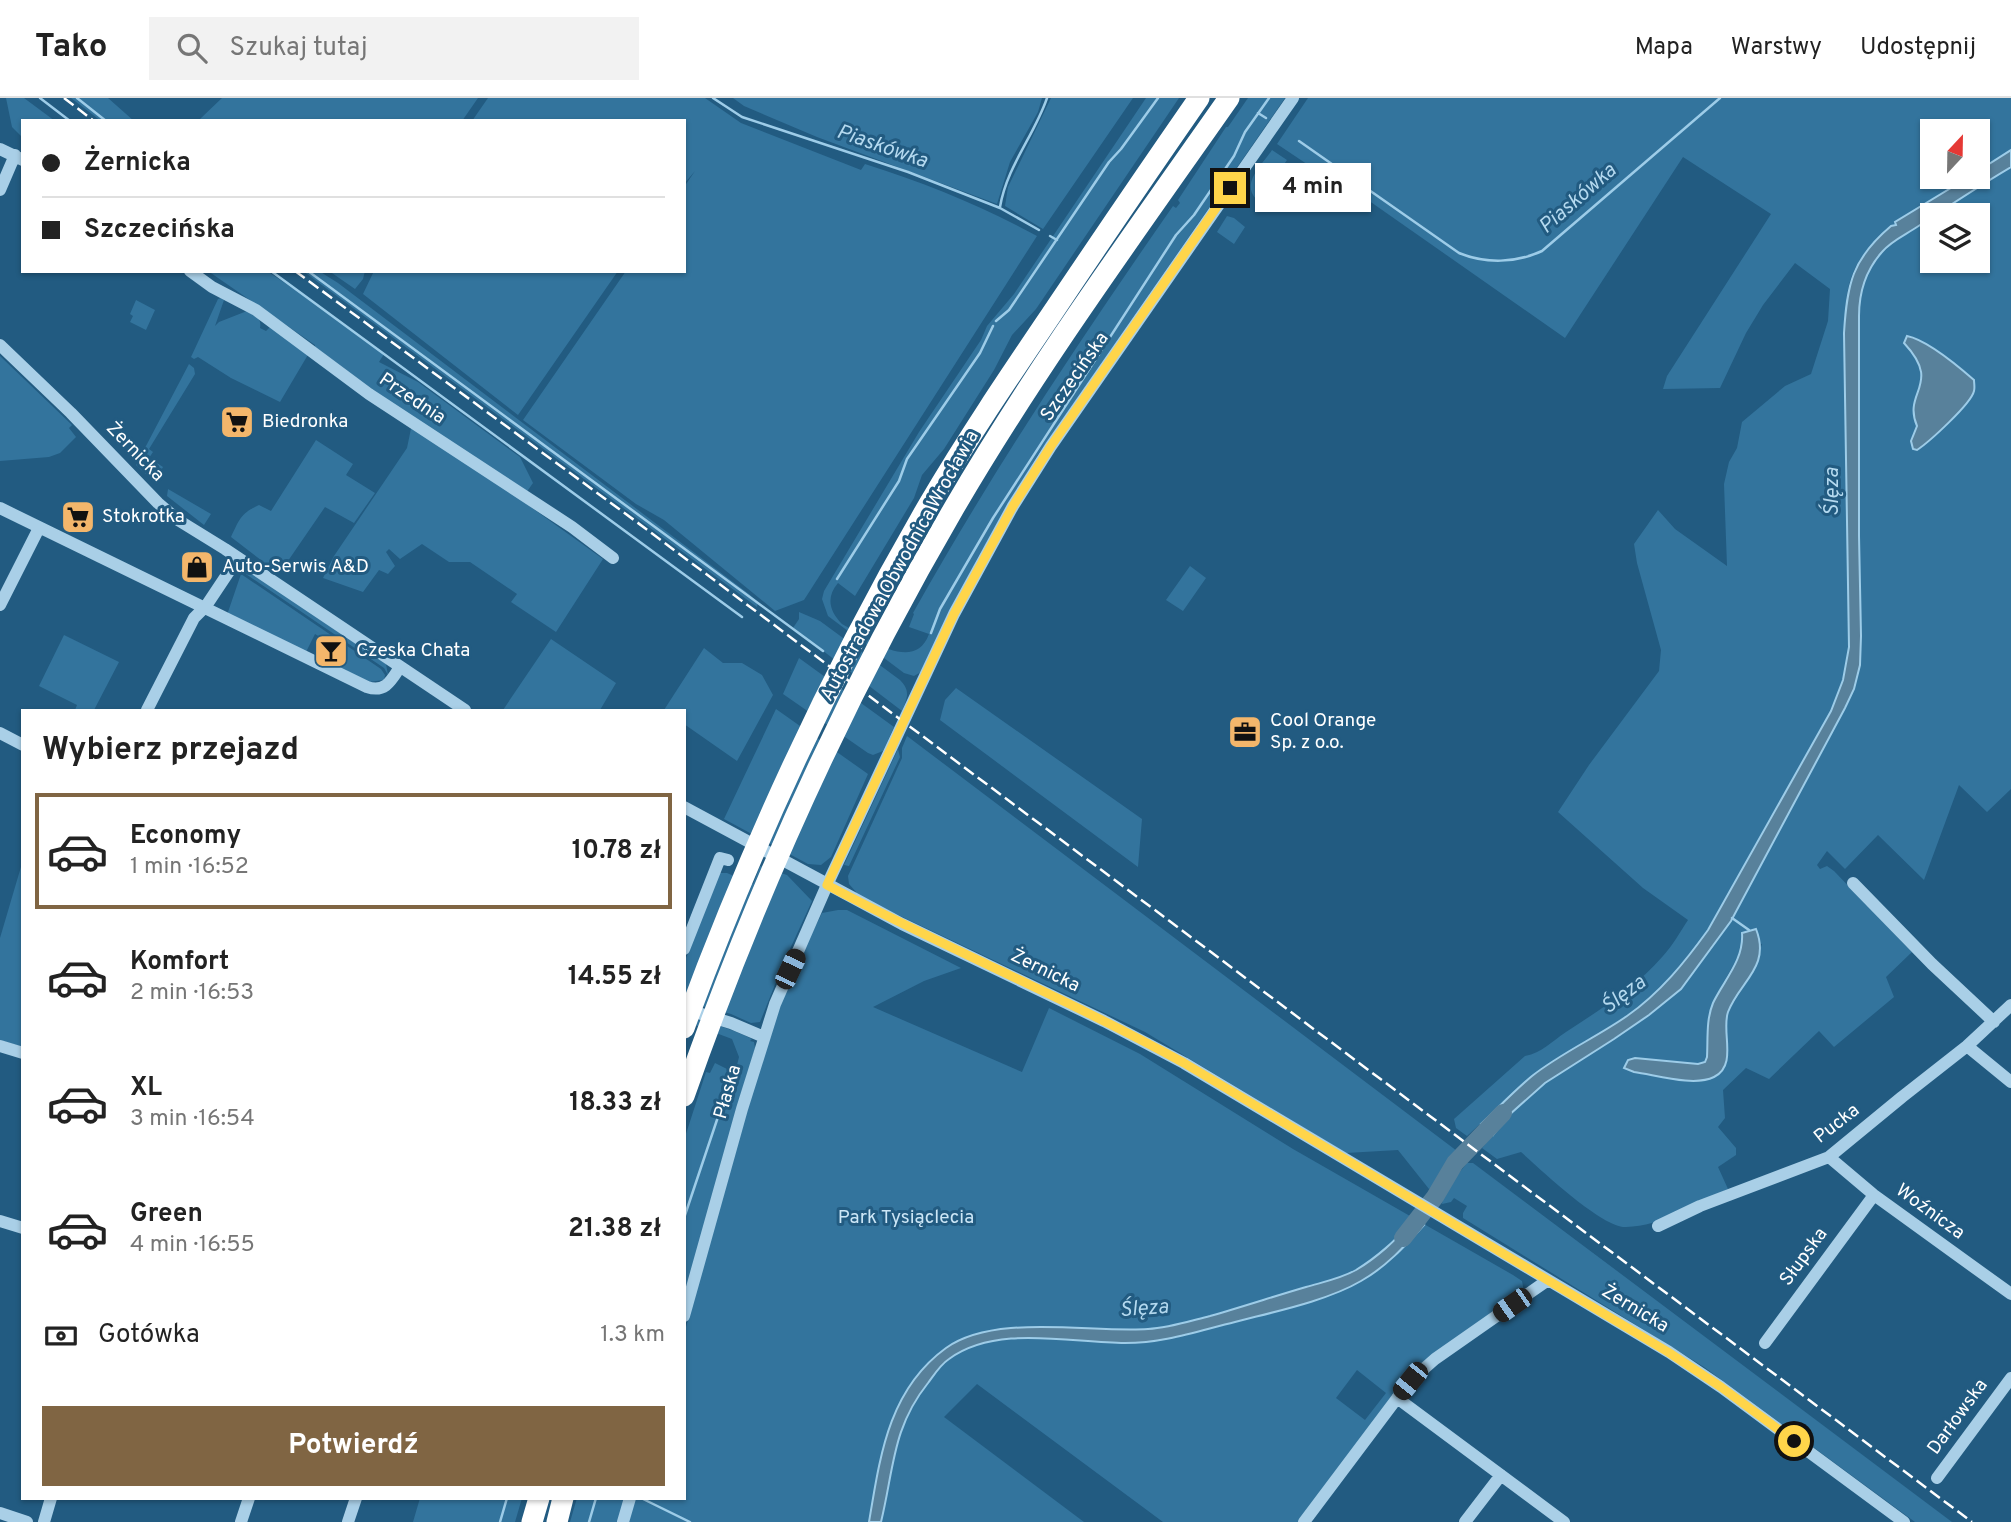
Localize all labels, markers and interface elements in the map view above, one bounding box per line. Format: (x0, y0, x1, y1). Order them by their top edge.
search box (149, 17, 639, 80)
text: Tako (35, 27, 107, 69)
icon: search (173, 29, 211, 67)
text: Szukaj tutaj (229, 32, 368, 65)
text: Mapa (1635, 33, 1693, 63)
text: Warstwy (1731, 33, 1822, 63)
text: Udostępnij (1860, 33, 1976, 63)
water label: Piaskówka (833, 119, 931, 175)
north arrow (1920, 119, 1990, 189)
map controls (1920, 119, 1990, 273)
text: Żernicka (84, 147, 191, 180)
water label: Piaskówka (1534, 158, 1623, 240)
callout: 4 min (1254, 164, 1370, 212)
route end (1214, 172, 1246, 204)
text: 4 min (1283, 173, 1343, 202)
button: layers (1920, 203, 1990, 273)
text: Szczecińska (84, 214, 235, 247)
street label: Szczecińska (1035, 328, 1115, 426)
street label: Przednia (374, 368, 450, 430)
supermarket icon: Biedronka (218, 403, 256, 441)
place label: Biedronka (262, 410, 348, 434)
street label: Żernicka (101, 416, 170, 487)
street label: Autostradowa Obwodnica Wrocławia (815, 426, 985, 706)
water label: Ślęza (1818, 467, 1846, 517)
supermarket icon: Stokrotka (59, 498, 97, 536)
place label: Stokrotka (102, 505, 185, 529)
shop icon: Auto-Serwis A&D (178, 548, 216, 586)
place label: Auto-Serwis A&D (222, 555, 369, 579)
bar icon: Czeska Chata (312, 632, 350, 670)
place label: Czeska Chata (356, 639, 470, 663)
place label: Cool Orange Sp. z o.o. (1270, 709, 1376, 755)
office icon: Cool Orange Sp. z o.o. (1226, 713, 1264, 751)
text: Wybierz przejazd (42, 731, 299, 771)
icon: car (46, 820, 109, 883)
text: Economy (130, 820, 241, 853)
text: 10.78 zł (572, 835, 661, 868)
text: 1 min · 16:52 (130, 853, 249, 882)
street label: Żernicka (1006, 943, 1084, 998)
icon: car (46, 946, 109, 1009)
text: Komfort (130, 946, 229, 979)
car (772, 946, 809, 992)
text: 14.55 zł (568, 961, 661, 994)
water label: Ślęza (1596, 969, 1652, 1021)
text: 2 min · 16:53 (130, 979, 254, 1008)
street label: Płaska (709, 1062, 747, 1122)
icon: car (46, 1072, 109, 1135)
text: XL (130, 1072, 162, 1105)
text: 18.33 zł (569, 1087, 661, 1120)
street label: Pucka (1809, 1099, 1865, 1149)
text: 3 min · 16:54 (130, 1105, 255, 1134)
street label: Woźnicza (1891, 1179, 1969, 1245)
icon: car (46, 1198, 109, 1261)
text: Green (130, 1198, 203, 1231)
park label: Park Tysiąclecia (838, 1206, 974, 1230)
text: 21.38 zł (568, 1213, 661, 1246)
street label: Słupska (1775, 1223, 1833, 1291)
text: 4 min · 16:55 (130, 1231, 255, 1260)
street label: Żernicka (1597, 1279, 1674, 1338)
car (1489, 1284, 1536, 1326)
water label: Ślęza (1119, 1293, 1170, 1324)
icon: cash (42, 1317, 80, 1355)
text: Gotówka (98, 1319, 200, 1352)
text: 1.3 km (600, 1321, 665, 1350)
car (1389, 1358, 1432, 1404)
street label: Darłowska (1923, 1374, 1993, 1460)
button: Potwierdź (42, 1406, 665, 1486)
route start (1778, 1425, 1810, 1457)

